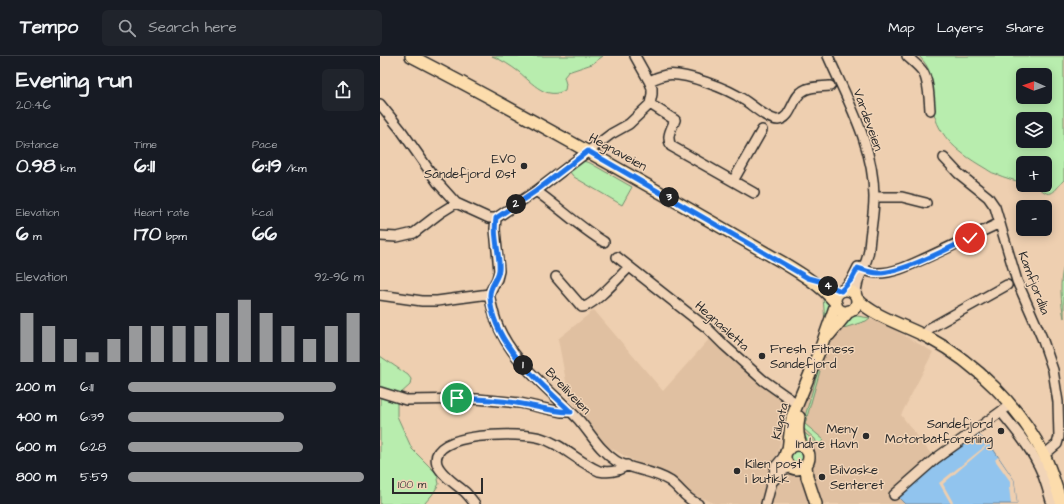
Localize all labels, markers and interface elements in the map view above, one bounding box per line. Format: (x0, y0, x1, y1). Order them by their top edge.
search box (102, 10, 382, 46)
text: Tempo (20, 14, 78, 41)
icon: search (116, 17, 138, 39)
text: Search here (148, 17, 237, 38)
text: Map (888, 18, 915, 38)
text: Layers (937, 18, 984, 38)
text: Share (1006, 18, 1044, 38)
text: Evening run (16, 65, 132, 96)
north arrow (1016, 68, 1052, 104)
map controls (1016, 68, 1052, 236)
button: share (322, 69, 364, 111)
street label: Vardeveien (848, 86, 888, 154)
text: 20:46 (16, 96, 51, 114)
button: layers (1016, 112, 1052, 148)
street label: Hegnaveien (585, 129, 651, 177)
text: Distance (16, 137, 59, 152)
text: Time (134, 137, 157, 152)
text: Pace (252, 137, 278, 152)
place label: EVO Sandefjord Øst (424, 150, 517, 183)
text: 0.98 (16, 152, 56, 180)
text: 6:11 (134, 152, 155, 180)
text: 6:19 (252, 152, 282, 180)
button: + (1016, 156, 1052, 192)
text: km (56, 161, 76, 176)
text: /km (282, 161, 307, 176)
marker: EVO Sandefjord Øst (519, 161, 529, 171)
pin: 3 (659, 187, 679, 207)
text: 3 (666, 189, 672, 204)
pin: 2 (506, 194, 526, 214)
text: 2 (513, 196, 519, 211)
button: − (1016, 200, 1052, 236)
text: Elevation (16, 205, 59, 220)
text: Heart rate (134, 205, 189, 220)
text: kcal (252, 205, 273, 220)
text: 6 (16, 220, 29, 248)
text: 170 (134, 220, 161, 248)
text: 66 (252, 220, 277, 248)
pin (953, 221, 987, 255)
icon: check (959, 227, 981, 249)
text: m (29, 229, 42, 244)
text: bpm (161, 229, 187, 244)
street label: Kamfjordlia (1014, 249, 1054, 318)
text: Elevation (16, 268, 67, 286)
text: 92–96 m (314, 268, 364, 286)
pin: 4 (818, 276, 838, 296)
text: 4 (824, 278, 832, 293)
street label: Hegnasletta (690, 297, 753, 356)
place label: Fresh Fitness Sandefjord (770, 340, 855, 373)
marker: Fresh Fitness Sandefjord (757, 351, 767, 361)
pin: 1 (513, 355, 533, 375)
text: 1 (522, 357, 524, 372)
street label: Breiliveien (541, 364, 595, 419)
text: 200 m (16, 378, 55, 396)
text: 6:11 (80, 378, 94, 396)
pin (440, 381, 474, 415)
icon: arrive (446, 387, 468, 409)
street label: Kilgata (767, 401, 794, 441)
text: 400 m (16, 408, 57, 426)
text: 6:39 (80, 408, 104, 426)
place label: Sandefjord Motorbåtforening (885, 415, 993, 449)
place label: Meny Indre Havn (796, 420, 858, 453)
marker: Sandefjord Motorbåtforening (996, 426, 1006, 436)
marker: Meny Indre Havn (861, 431, 871, 441)
text: 600 m (16, 438, 56, 456)
text: 6:28 (80, 438, 106, 456)
place label: Kilen post i butikk (745, 455, 803, 488)
place label: Bilvaske Senteret (830, 461, 884, 494)
marker: Kilen post i butikk (732, 466, 742, 476)
text: 800 m (16, 468, 56, 486)
text: 5:59 (80, 468, 108, 486)
marker: Bilvaske Senteret (817, 472, 827, 482)
scale bar (392, 476, 483, 495)
text: 100 m (398, 477, 426, 492)

